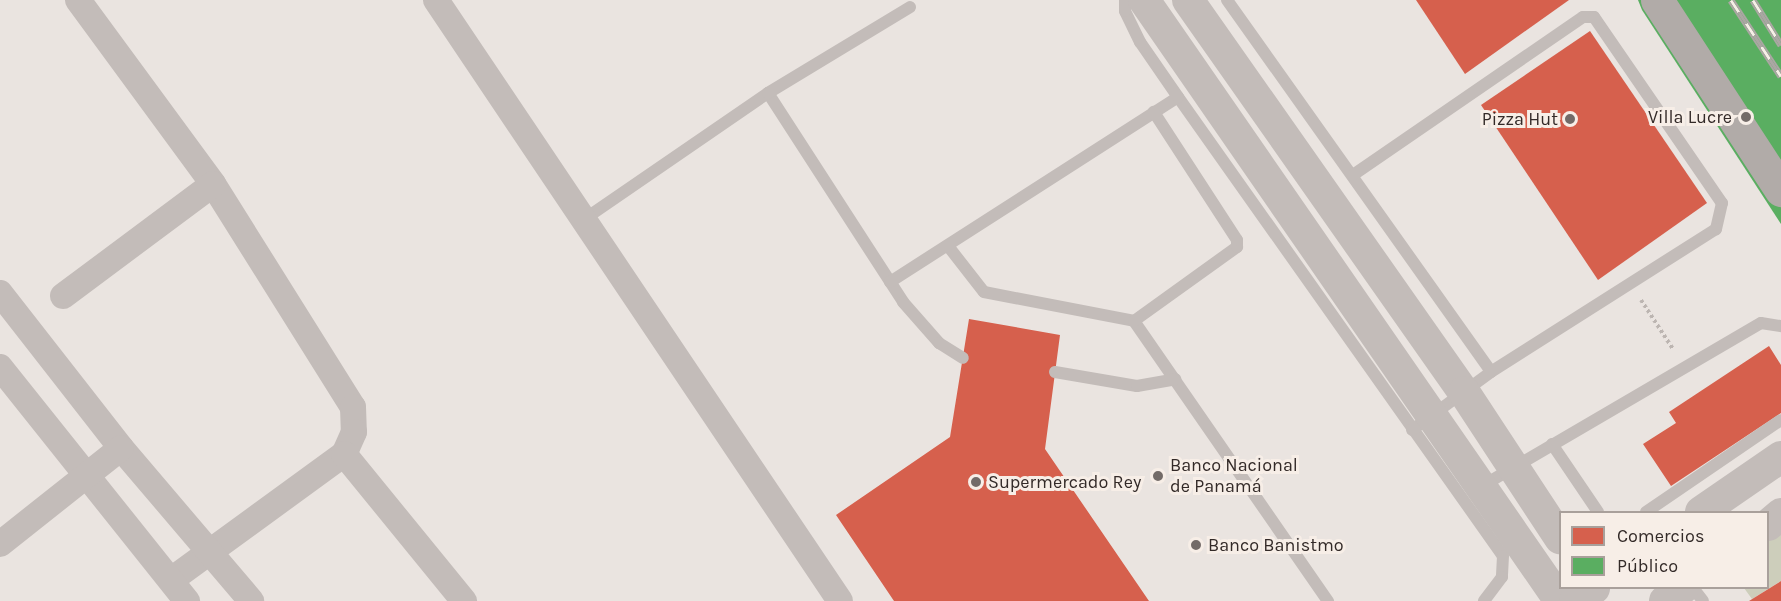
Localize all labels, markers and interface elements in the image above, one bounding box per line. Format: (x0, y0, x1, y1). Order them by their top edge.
place label: Villa Lucre (1648, 106, 1732, 128)
place label: Pizza Hut (1482, 108, 1558, 130)
marker: Villa Lucre (1737, 108, 1755, 126)
marker: Pizza Hut (1563, 112, 1577, 126)
place label: Banco Nacional de Panamá (1170, 455, 1298, 498)
marker: Banco Nacional de Panamá (1151, 469, 1165, 483)
place label: Supermercado Rey (988, 471, 1141, 493)
marker: Supermercado Rey (969, 475, 983, 489)
legend (1559, 511, 1769, 589)
text: Comercios (1617, 525, 1704, 547)
place label: Banco Banistmo (1208, 534, 1344, 556)
marker: Banco Banistmo (1189, 538, 1203, 552)
text: Público (1617, 555, 1678, 577)

